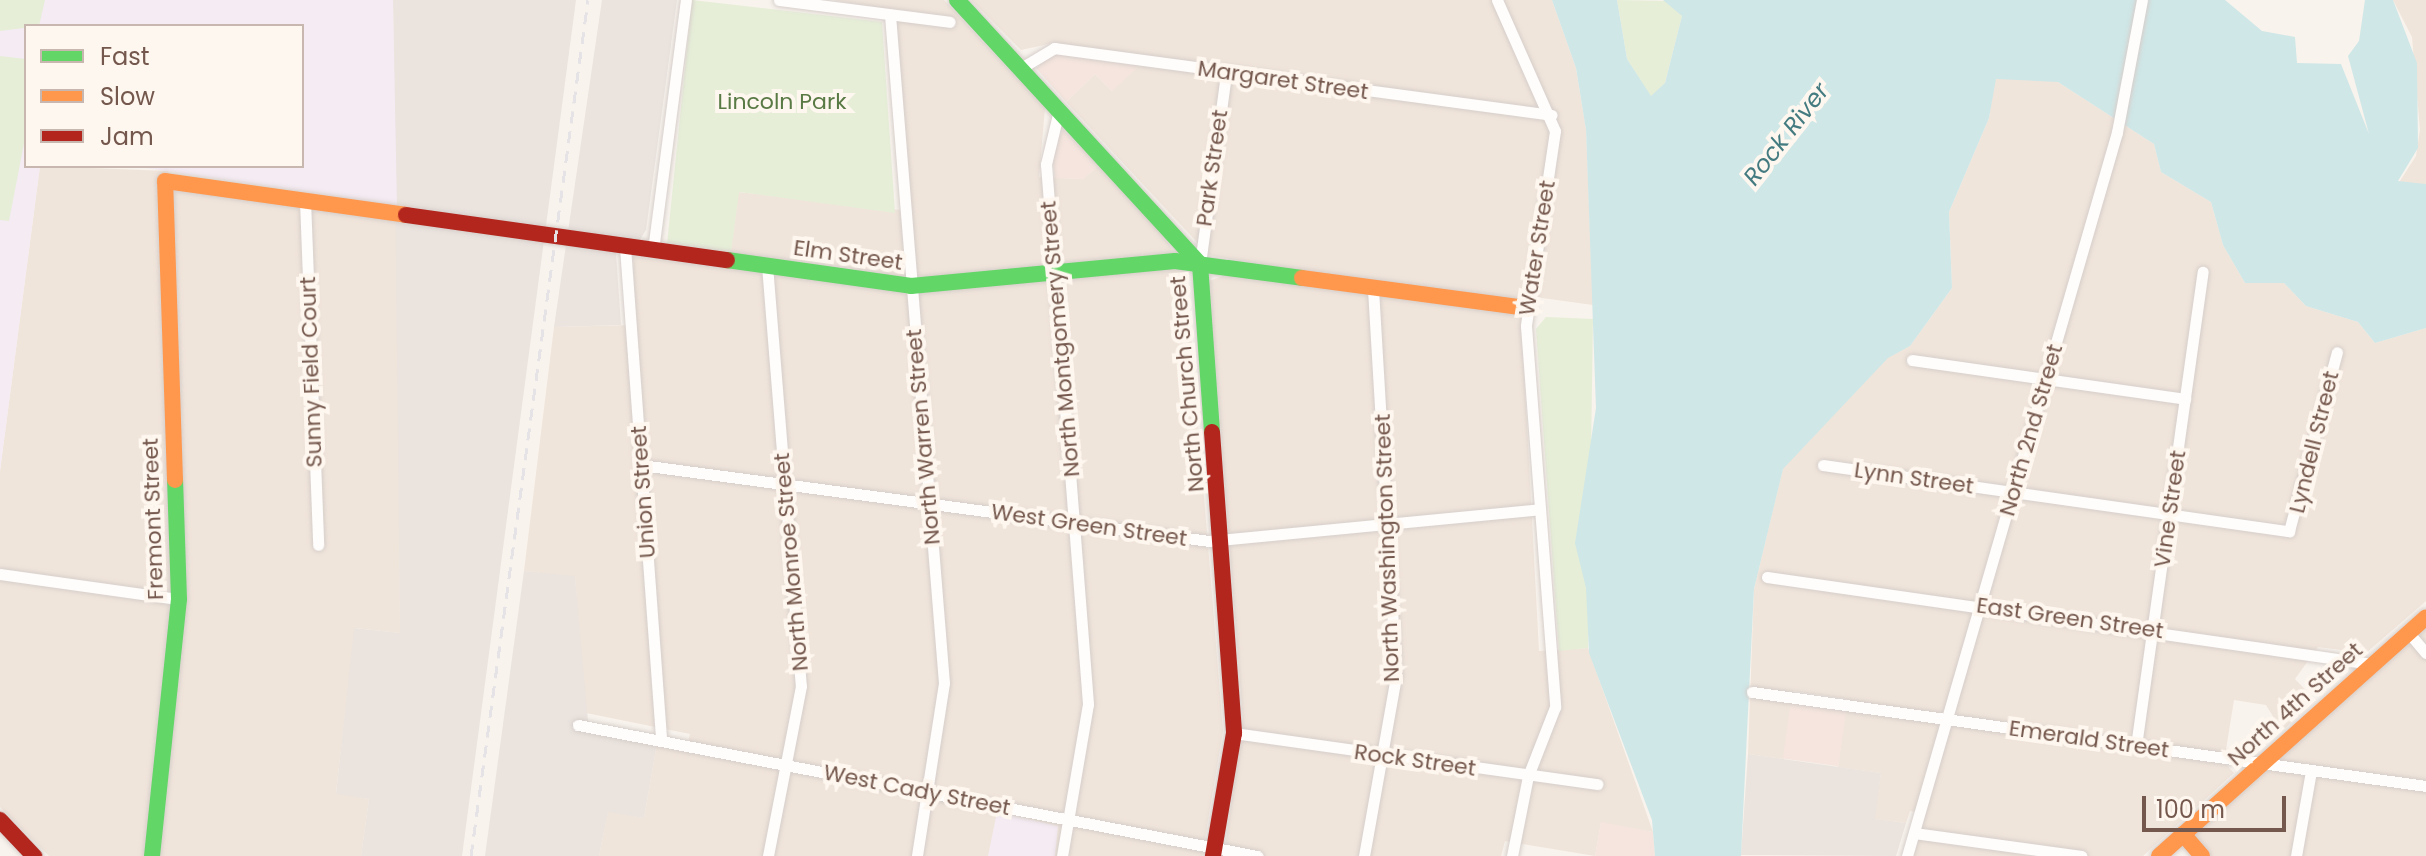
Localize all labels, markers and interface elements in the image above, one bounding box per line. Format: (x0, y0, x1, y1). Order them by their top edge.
legend (24, 24, 304, 168)
text: Fast (100, 40, 150, 73)
street label: Margaret Street (1196, 55, 1370, 105)
water label: Rock River (1737, 77, 1835, 191)
text: Slow (100, 80, 155, 113)
park label: Lincoln Park (718, 89, 846, 115)
street label: Park Street (1191, 108, 1233, 228)
text: Jam (100, 120, 154, 153)
street label: Water Street (1513, 179, 1561, 317)
street label: North Montgomery Street (1035, 200, 1085, 478)
street label: Elm Street (792, 234, 904, 276)
street label: North Church Street (1164, 275, 1210, 493)
street label: Sunny Field Court (294, 276, 328, 468)
street label: North Warren Street (900, 328, 946, 546)
street label: North 2nd Street (1994, 341, 2068, 519)
street label: Lyndell Street (2284, 368, 2344, 516)
street label: North Washington Street (1369, 413, 1405, 683)
street label: Union Street (625, 425, 661, 559)
street label: Fremont Street (137, 438, 169, 600)
street label: Vine Street (2149, 449, 2191, 569)
street label: North Monroe Street (768, 452, 814, 672)
street label: Lynn Street (1853, 457, 1975, 499)
street label: West Green Street (989, 498, 1189, 552)
street label: East Green Street (1975, 592, 2165, 644)
street label: North 4th Street (2222, 637, 2368, 771)
street label: Emerald Street (2007, 715, 2171, 763)
street label: Rock Street (1353, 738, 1477, 782)
street label: West Cady Street (821, 759, 1013, 821)
scale bar (2146, 780, 2290, 830)
text: 100 m (2156, 793, 2225, 826)

